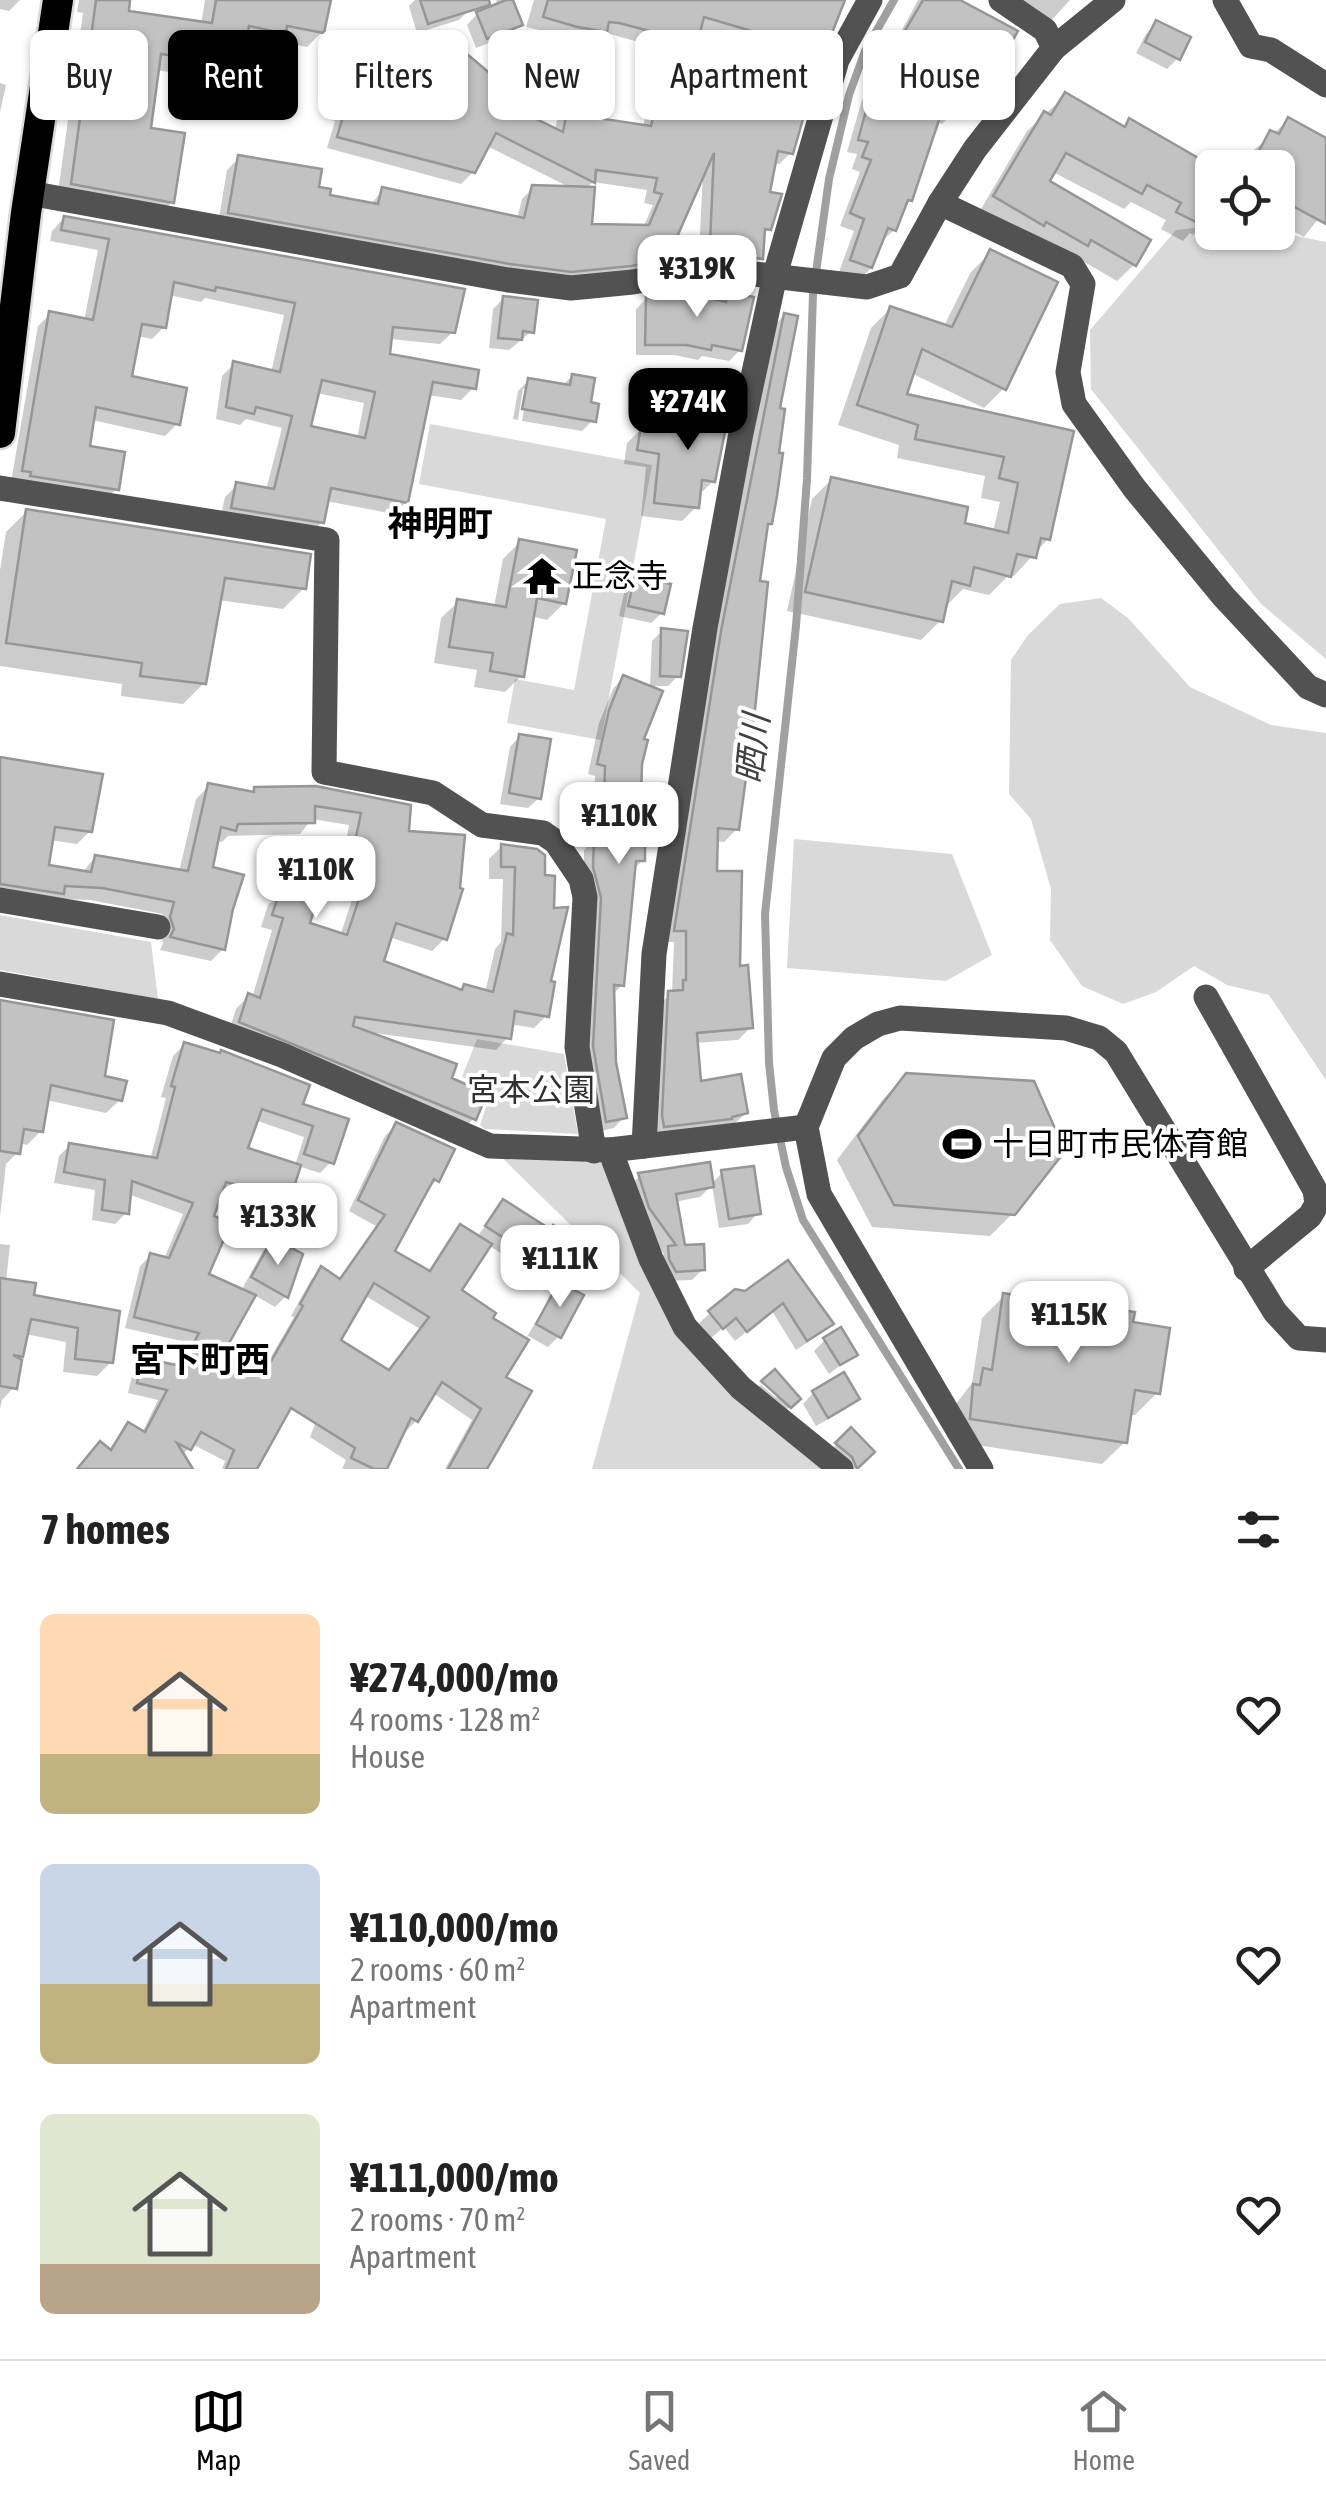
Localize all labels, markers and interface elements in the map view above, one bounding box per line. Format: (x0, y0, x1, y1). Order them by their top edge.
chip: Buy (30, 30, 148, 120)
chip: Rent (168, 30, 298, 120)
chip: Filters (318, 30, 468, 120)
chip: New (488, 30, 615, 120)
chip: Apartment (635, 30, 843, 120)
chip: House (863, 30, 1015, 120)
map controls (1195, 150, 1295, 250)
button: locate (1195, 150, 1295, 250)
pin: ¥319K (627, 235, 767, 320)
text: ¥319K (659, 249, 735, 286)
pin: ¥274K (618, 368, 758, 453)
text: ¥274K (650, 382, 726, 419)
district label: 神明町 (387, 503, 493, 543)
temple icon: 正念寺 (521, 555, 563, 597)
place label: 正念寺 (572, 557, 668, 594)
water label: 晒川 (728, 708, 776, 786)
pin: ¥110K (549, 782, 689, 867)
text: ¥110K (581, 796, 657, 833)
pin: ¥110K (246, 836, 386, 921)
text: ¥110K (278, 850, 354, 887)
park label: 宮本公園 (467, 1071, 595, 1108)
sports icon: 十日町市民体育館 (941, 1123, 983, 1165)
place label: 十日町市民体育館 (992, 1125, 1248, 1162)
pin: ¥133K (208, 1183, 348, 1268)
text: ¥133K (240, 1197, 316, 1234)
pin: ¥111K (490, 1225, 630, 1310)
text: ¥111K (522, 1239, 598, 1276)
pin: ¥115K (999, 1281, 1139, 1366)
text: ¥115K (1031, 1295, 1107, 1332)
district label: 宮下町西 (130, 1339, 270, 1379)
icon: filters (1231, 1502, 1286, 1557)
text: 7 homes (40, 1505, 170, 1553)
text: ¥274,000/mo (350, 1653, 559, 1701)
icon: home (120, 1654, 240, 1774)
icon: heart (1231, 1687, 1286, 1742)
text: 4 rooms · 128 m² (350, 1701, 540, 1738)
text: House (350, 1738, 425, 1775)
text: ¥110,000/mo (350, 1903, 559, 1951)
icon: home (120, 1904, 240, 2024)
icon: heart (1231, 1937, 1286, 1992)
text: 2 rooms · 60 m² (350, 1951, 525, 1988)
text: Apartment (350, 1988, 476, 2025)
text: ¥111,000/mo (350, 2153, 559, 2201)
icon: home (120, 2154, 240, 2274)
icon: heart (1231, 2187, 1286, 2242)
text: 2 rooms · 70 m² (350, 2201, 525, 2238)
text: Apartment (350, 2238, 476, 2275)
tab: Map (191, 2384, 246, 2476)
tab: Saved (628, 2384, 690, 2476)
tab: Home (1073, 2384, 1135, 2476)

